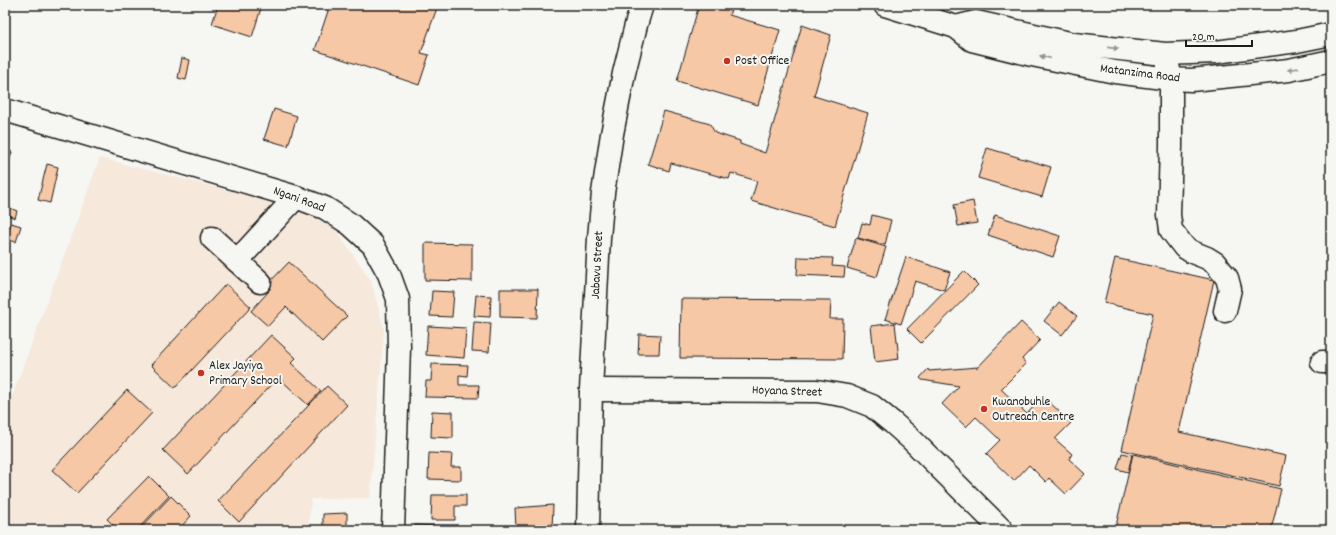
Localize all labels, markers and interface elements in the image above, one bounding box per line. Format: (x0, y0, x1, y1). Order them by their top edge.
scale bar (1186, 22, 1252, 48)
text: 20 m (1192, 29, 1215, 46)
one-way arrow (1107, 45, 1119, 51)
place label: Post Office (735, 52, 789, 71)
one-way arrow (1039, 54, 1051, 60)
marker: Post Office (722, 56, 732, 66)
street label: Matanzima Road (1099, 60, 1181, 88)
one-way arrow (1287, 66, 1299, 72)
street label: Ngani Road (270, 182, 328, 218)
street label: Jabavu Street (587, 230, 609, 300)
place label: Alex Jayiya Primary School (209, 357, 282, 391)
marker: Alex Jayiya Primary School (196, 368, 206, 378)
street label: Hoyana Street (751, 381, 823, 403)
place label: Kwanobuhle Outreach Centre (992, 393, 1074, 427)
marker: Kwanobuhle Outreach Centre (979, 404, 989, 414)

